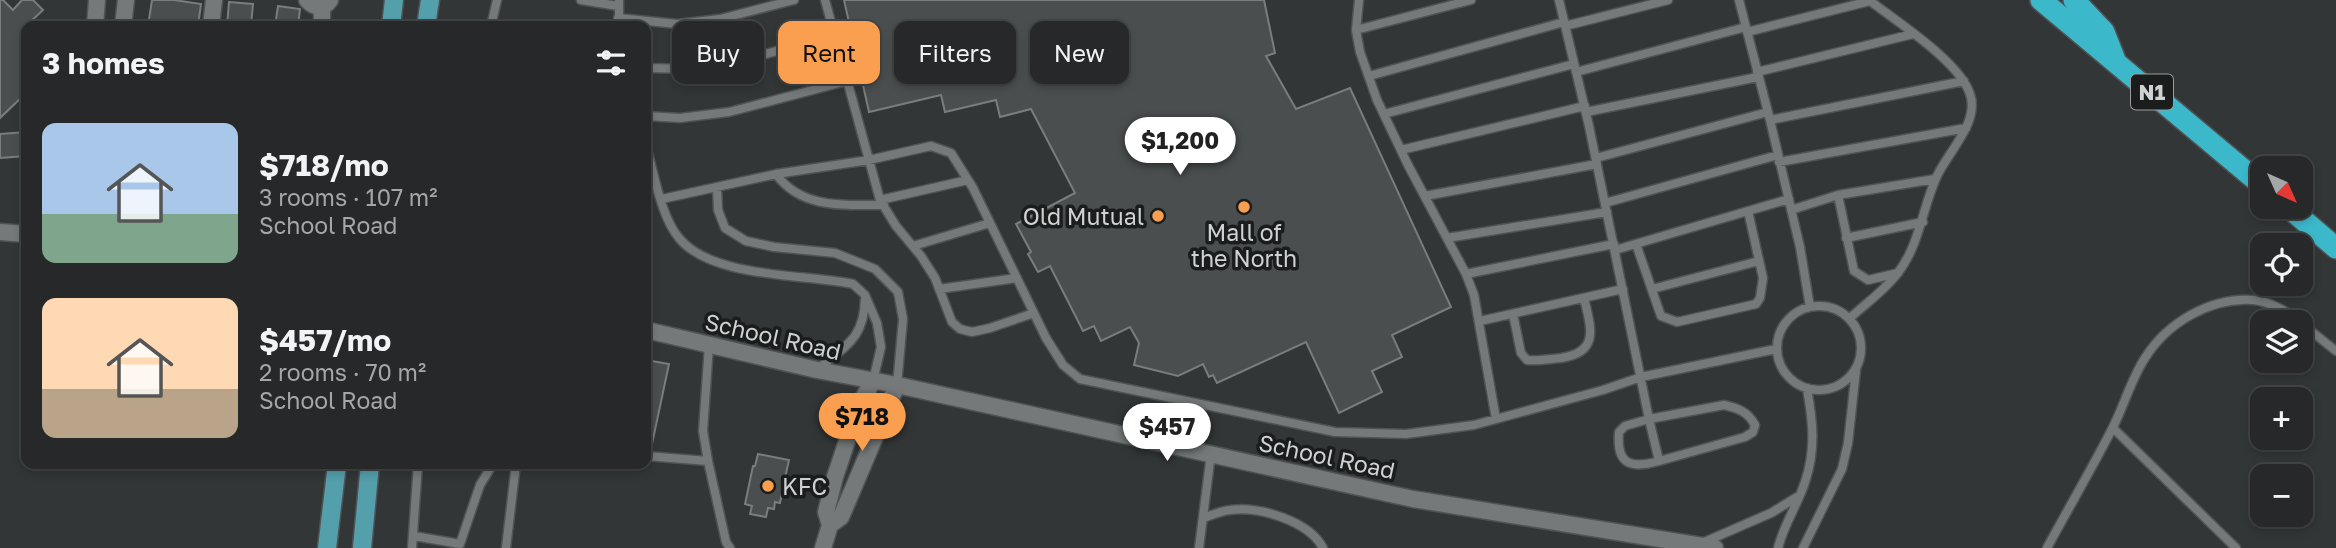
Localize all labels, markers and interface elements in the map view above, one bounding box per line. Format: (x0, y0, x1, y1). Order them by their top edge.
chip: Buy (672, 21, 764, 84)
chip: Rent (778, 21, 880, 84)
chip: Filters (894, 21, 1016, 84)
chip: New (1030, 21, 1129, 84)
icon: filters (592, 44, 630, 82)
text: 3 homes (42, 45, 165, 81)
road number: N1 (2131, 74, 2173, 110)
pin: $1,200 (1123, 118, 1237, 177)
text: $1,200 (1141, 126, 1219, 154)
text: $718/mo (259, 147, 389, 183)
icon: home (98, 151, 182, 235)
north arrow (2250, 156, 2314, 219)
map controls (2250, 156, 2313, 527)
text: 3 rooms · 107 m² (259, 183, 437, 211)
marker: Mall of the North (1236, 199, 1252, 215)
place label: Old Mutual (1023, 202, 1144, 230)
marker: Old Mutual (1150, 208, 1166, 224)
text: School Road (259, 211, 397, 239)
place label: Mall of the North (1191, 218, 1297, 272)
button: locate (2250, 233, 2313, 296)
street label: School Road (702, 307, 844, 365)
button: layers (2250, 310, 2313, 373)
text: $457/mo (259, 322, 391, 358)
icon: home (98, 326, 182, 410)
text: 2 rooms · 70 m² (259, 358, 426, 386)
text: School Road (259, 386, 397, 414)
button: + (2250, 387, 2313, 450)
pin: $718 (821, 393, 903, 453)
text: $718 (835, 402, 889, 430)
pin: $457 (1126, 404, 1208, 463)
text: $457 (1139, 412, 1195, 440)
street label: School Road (1256, 428, 1398, 484)
button: − (2250, 464, 2313, 527)
place label: KFC (782, 472, 827, 500)
marker: KFC (760, 478, 776, 494)

